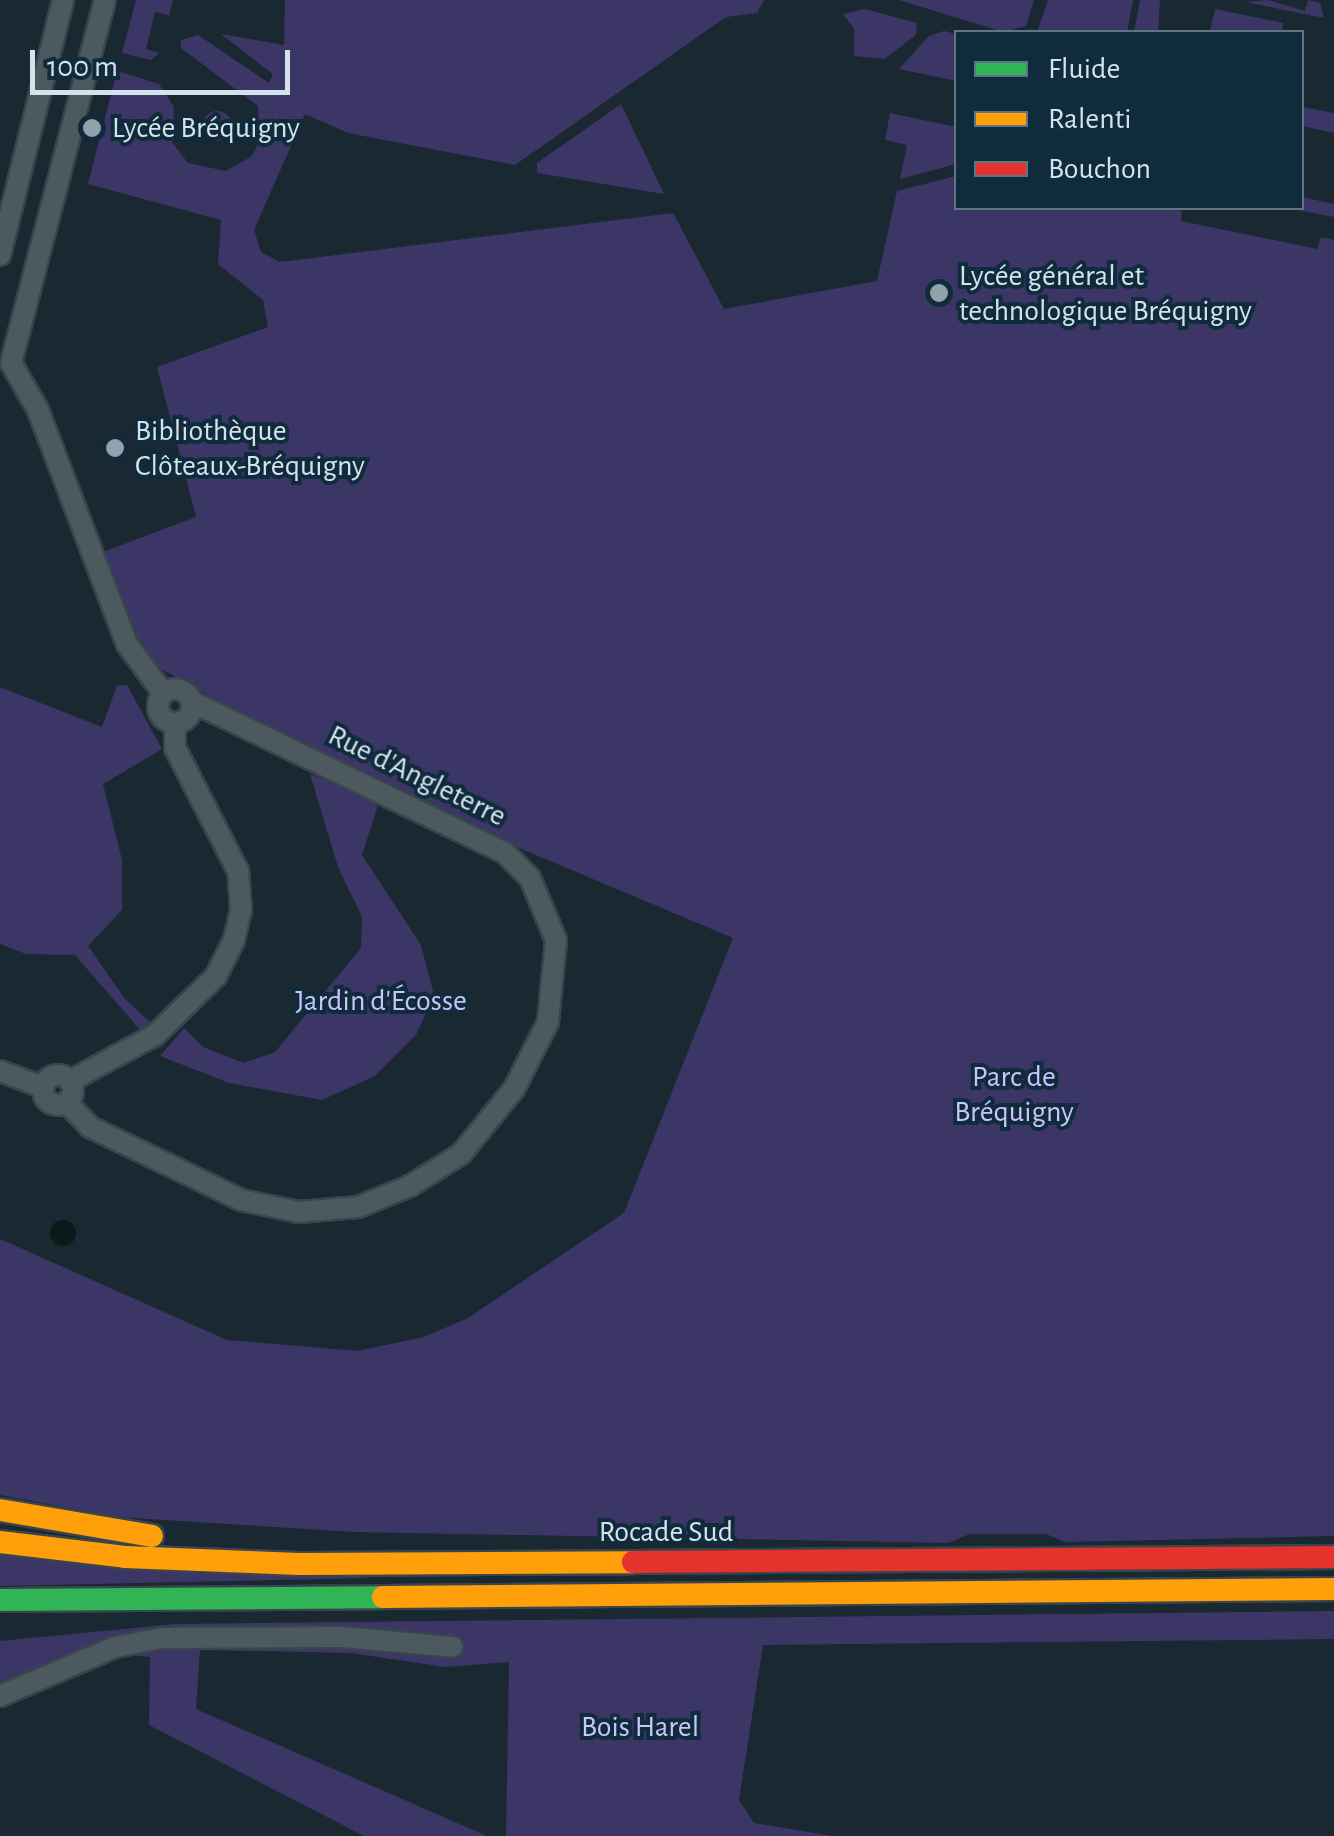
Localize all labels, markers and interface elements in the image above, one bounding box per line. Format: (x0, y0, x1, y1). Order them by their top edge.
scale bar (35, 30, 295, 92)
legend (954, 30, 1304, 210)
text: 100 m (47, 52, 118, 82)
text: Fluide (1048, 54, 1120, 84)
text: Ralenti (1048, 104, 1131, 134)
place label: Lycée Bréquigny (112, 110, 300, 146)
marker: Lycée Bréquigny (81, 117, 103, 139)
text: Bouchon (1048, 154, 1151, 184)
place label: Lycée général et technologique Bréquigny (959, 258, 1252, 328)
marker: Lycée général et technologique Bréquigny (928, 282, 950, 304)
place label: Bibliothèque Clôteaux-Bréquigny (135, 413, 365, 484)
marker: Bibliothèque Clôteaux-Bréquigny (104, 437, 126, 459)
street label: Rue d'Angleterre (322, 717, 512, 835)
park label: Jardin d'Écosse (295, 983, 467, 1019)
park label: Parc de Bréquigny (954, 1059, 1074, 1130)
street label: Rocade Sud (599, 1514, 733, 1550)
park label: Bois Harel (581, 1709, 699, 1745)

